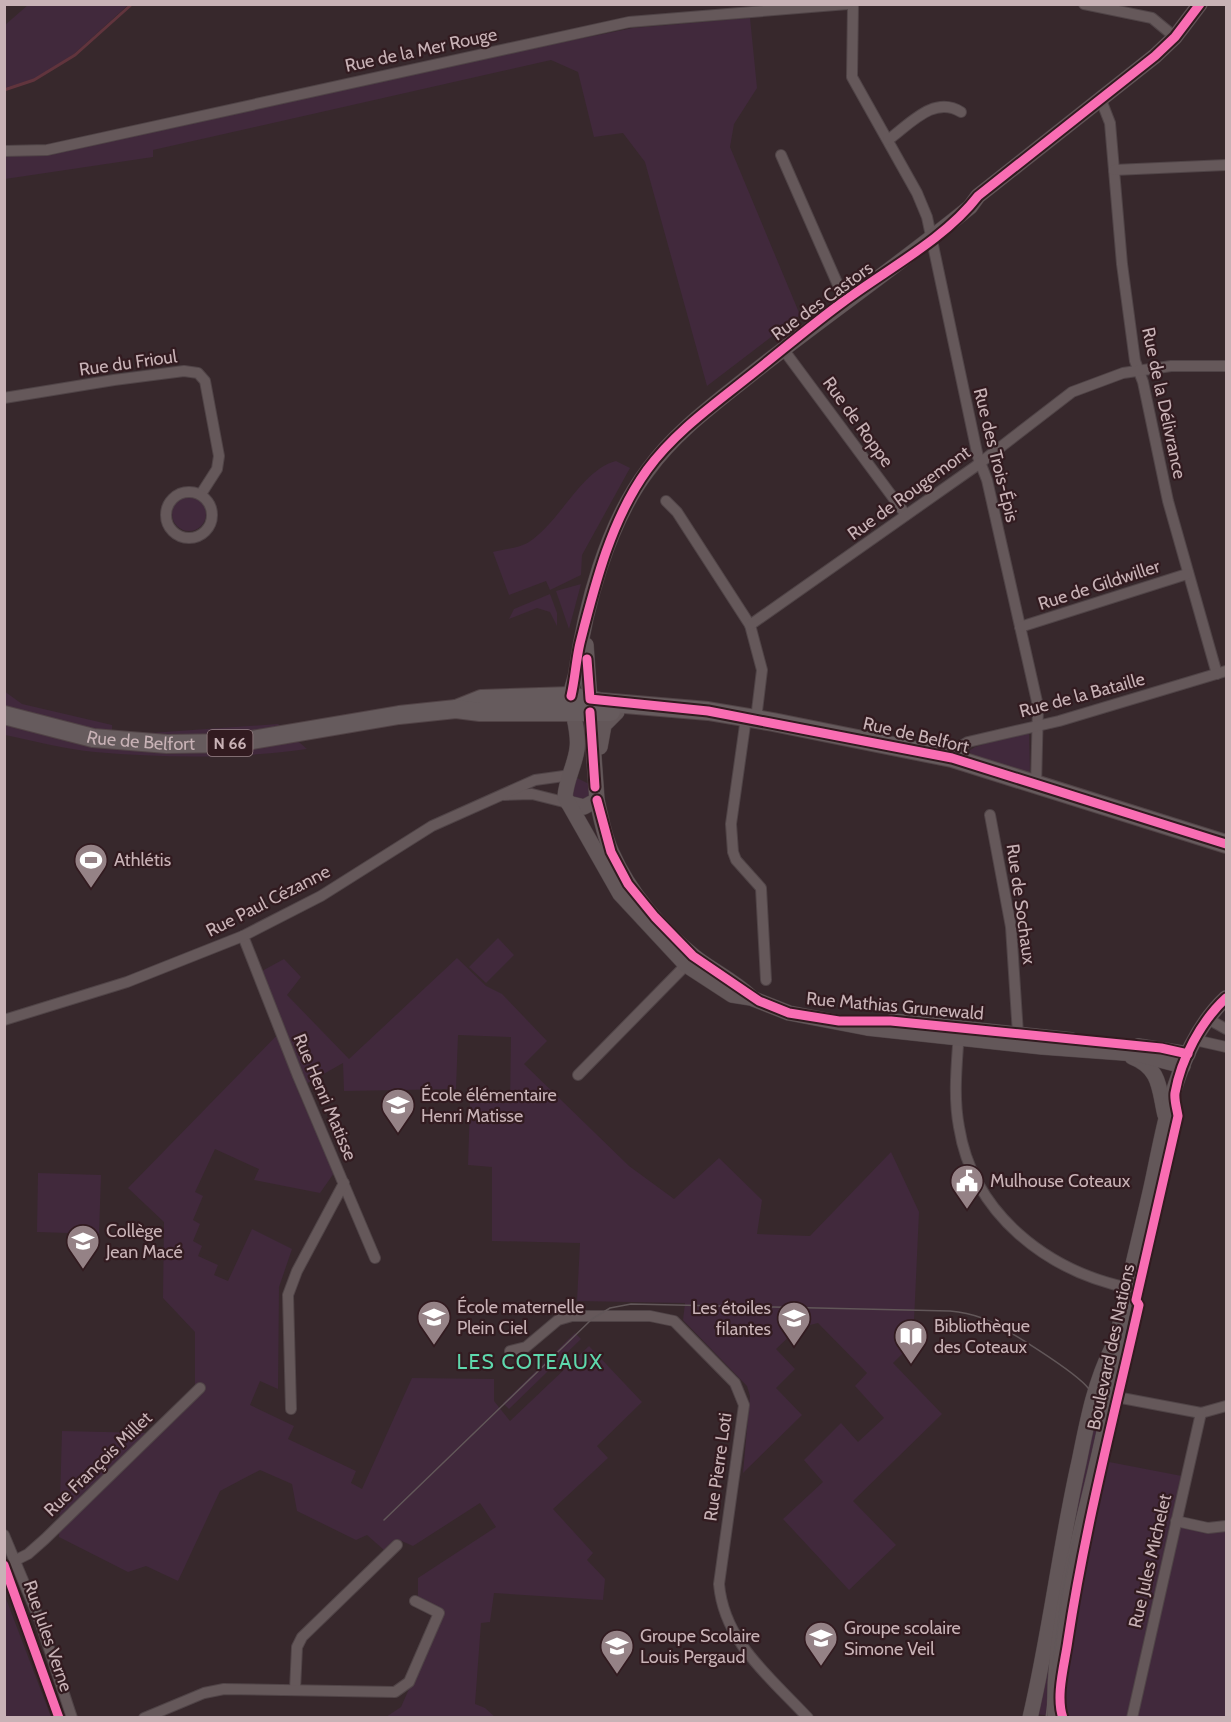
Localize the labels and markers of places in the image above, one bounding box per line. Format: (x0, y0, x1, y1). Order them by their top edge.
sports icon: Athlétis (73, 842, 109, 889)
place label: Athlétis (114, 849, 171, 871)
place label: École élémentaire Henri Matisse (421, 1084, 557, 1127)
school or university icon: École élémentaire Henri Matisse (380, 1087, 416, 1134)
public building icon: Mulhouse Coteaux (949, 1163, 985, 1210)
place label: Mulhouse Coteaux (990, 1170, 1131, 1192)
place label: Collège Jean Macé (105, 1220, 183, 1263)
school or university icon: Collège Jean Macé (65, 1223, 101, 1270)
place label: École maternelle Plein Ciel (457, 1296, 584, 1339)
place label: Les étoiles filantes (692, 1297, 771, 1340)
school or university icon: École maternelle Plein Ciel (416, 1299, 452, 1346)
school or university icon: Les étoiles filantes (776, 1300, 812, 1347)
place label: Bibliothèque des Coteaux (934, 1315, 1030, 1358)
library icon: Bibliothèque des Coteaux (893, 1318, 929, 1365)
place label: Groupe scolaire Simone Veil (844, 1617, 961, 1660)
school or university icon: Groupe scolaire Simone Veil (803, 1620, 839, 1667)
place label: Groupe Scolaire Louis Pergaud (640, 1625, 760, 1668)
school or university icon: Groupe Scolaire Louis Pergaud (599, 1628, 635, 1675)

